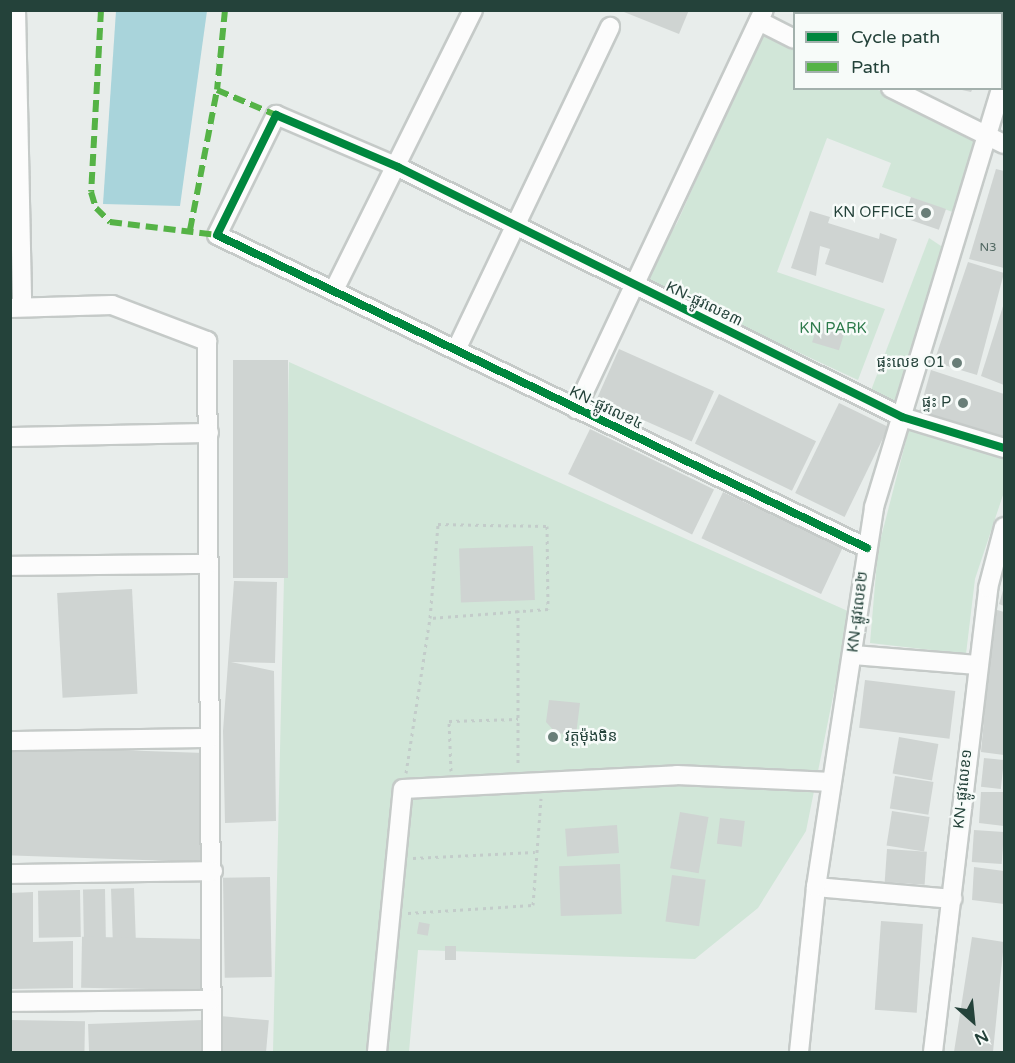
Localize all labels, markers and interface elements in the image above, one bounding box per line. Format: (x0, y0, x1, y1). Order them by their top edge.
legend (793, 12, 1003, 90)
text: Cycle path (851, 26, 940, 48)
text: Path (851, 56, 890, 78)
place label: KN OFFICE (833, 204, 914, 222)
marker: KN OFFICE (919, 206, 933, 220)
house number: N3 (979, 241, 997, 255)
street label: KN-ផ្លូវលេខ៣ (663, 278, 745, 330)
park label: KN PARK (799, 320, 867, 338)
place label: ផ្ទះលេខ O1 (876, 354, 945, 372)
marker: ផ្ទះលេខ O1 (950, 356, 964, 370)
street label: KN-ផ្លូវលេខ៤ (566, 382, 646, 434)
place label: ផ្ទះ P (922, 394, 951, 412)
marker: ផ្ទះ P (956, 396, 970, 410)
street label: KN-ផ្លូវលេខ២ (844, 570, 872, 654)
place label: វត្តម៉ុងចិន (565, 728, 617, 746)
marker: វត្តម៉ុងចិន (546, 730, 560, 744)
street label: KN-ផ្លូវលេខ១ (950, 748, 976, 830)
north arrow (943, 991, 1003, 1051)
text: N (971, 1025, 991, 1049)

